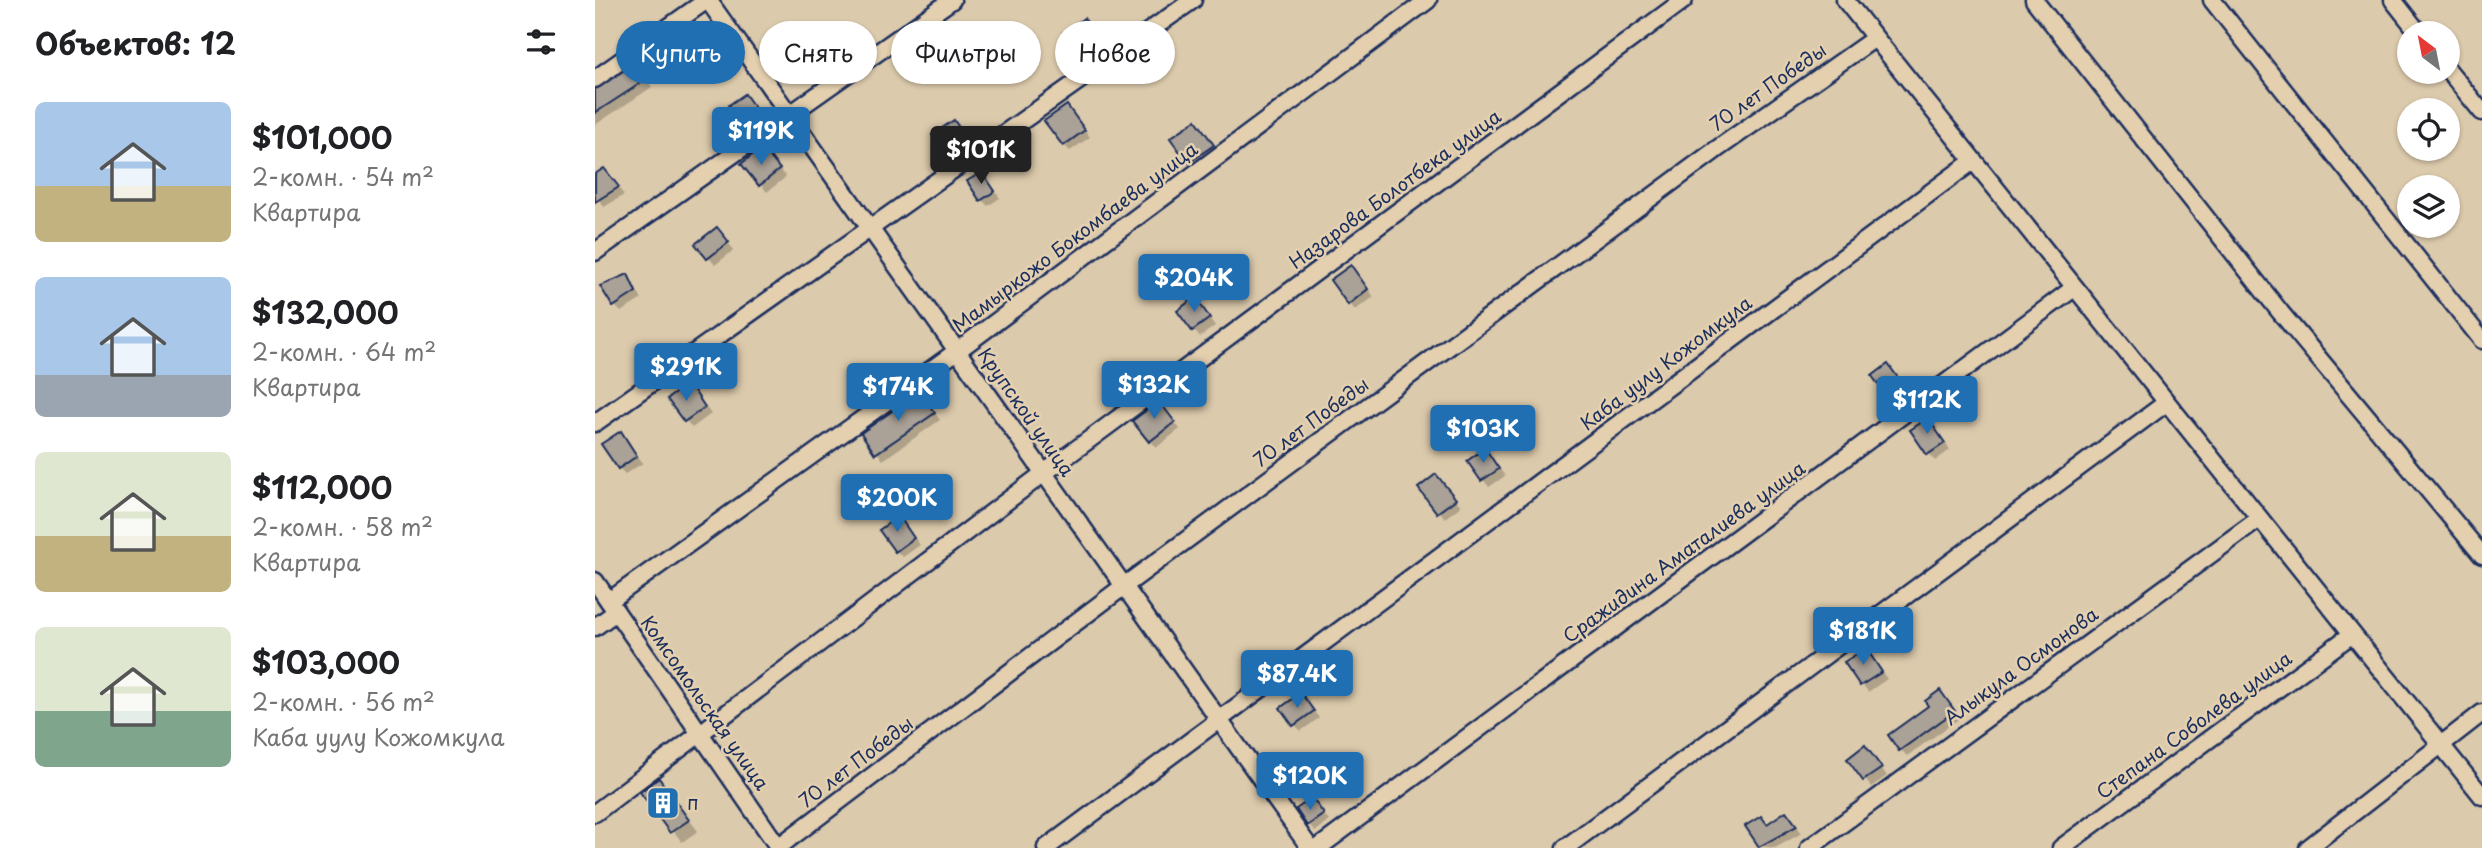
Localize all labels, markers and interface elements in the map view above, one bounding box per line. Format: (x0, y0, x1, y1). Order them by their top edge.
text: Объектов: 12 (35, 20, 236, 65)
chip: Купить (616, 21, 745, 84)
chip: Снять (759, 21, 877, 84)
chip: Фильтры (891, 21, 1041, 84)
chip: Новое (1055, 21, 1175, 84)
north arrow (2397, 21, 2461, 84)
map controls (2397, 21, 2460, 238)
icon: filters (522, 23, 560, 61)
street label: 70 лет Победы (1703, 35, 1832, 137)
button: locate (2397, 98, 2460, 161)
street label: Назарова Болотбека улица (1283, 102, 1506, 275)
pin: $119K (712, 108, 810, 167)
text: $119K (728, 112, 794, 147)
text: $101,000 (252, 114, 393, 159)
pin: $101K (932, 127, 1030, 186)
icon: home (91, 130, 175, 214)
text: $101K (946, 131, 1016, 166)
street label: Мамыркожо Бокомбаева улица (946, 134, 1203, 338)
text: 2-комн. · 54 m² (252, 159, 434, 194)
button: layers (2397, 175, 2460, 238)
text: Квартира (252, 194, 360, 229)
pin: $204K (1145, 254, 1243, 314)
text: $204K (1154, 259, 1234, 294)
street label: Каба уулу Кожомкула (1574, 288, 1757, 436)
text: $132,000 (252, 289, 399, 334)
icon: home (91, 305, 175, 389)
text: 2-комн. · 64 m² (252, 334, 436, 369)
street label: Крупской улица (972, 341, 1082, 482)
pin: $291K (637, 344, 735, 403)
text: $291K (650, 348, 722, 383)
pin: $132K (1105, 362, 1203, 421)
pin: $174K (849, 364, 947, 423)
text: $132K (1118, 366, 1190, 401)
text: $174K (863, 368, 933, 403)
text: Квартира (252, 369, 360, 404)
street label: 70 лет Победы (1247, 370, 1374, 473)
pin: $112K (1878, 376, 1976, 436)
text: $112K (1893, 381, 1961, 416)
pin: $103K (1434, 406, 1532, 465)
text: $103K (1446, 410, 1520, 445)
street label: Сражидина Аматалиева улица (1556, 453, 1811, 649)
text: $112,000 (252, 464, 392, 509)
pin: $200K (848, 475, 946, 534)
text: $200K (857, 479, 937, 514)
icon: home (91, 480, 175, 564)
text: 2-комн. · 58 m² (252, 509, 433, 544)
text: Квартира (252, 544, 360, 579)
street label: Алыкула Осмонова (1937, 599, 2103, 731)
pin: $181K (1814, 608, 1912, 667)
street label: Комсомольская улица (635, 610, 777, 795)
text: $181K (1829, 612, 1897, 647)
text: $103,000 (252, 639, 400, 684)
street label: Степана Соболева улица (2090, 644, 2297, 805)
pin: $87.4K (1240, 650, 1354, 710)
icon: home (91, 655, 175, 739)
text: $87.4K (1257, 655, 1337, 690)
text: 2-комн. · 56 m² (252, 684, 435, 719)
street label: 70 лет Победы (792, 709, 918, 814)
text: Каба уулу Кожомкула (252, 719, 505, 754)
pin: $120K (1261, 752, 1359, 812)
text: $120K (1272, 757, 1348, 792)
building icon: п (644, 784, 682, 822)
place label: п (687, 788, 699, 816)

